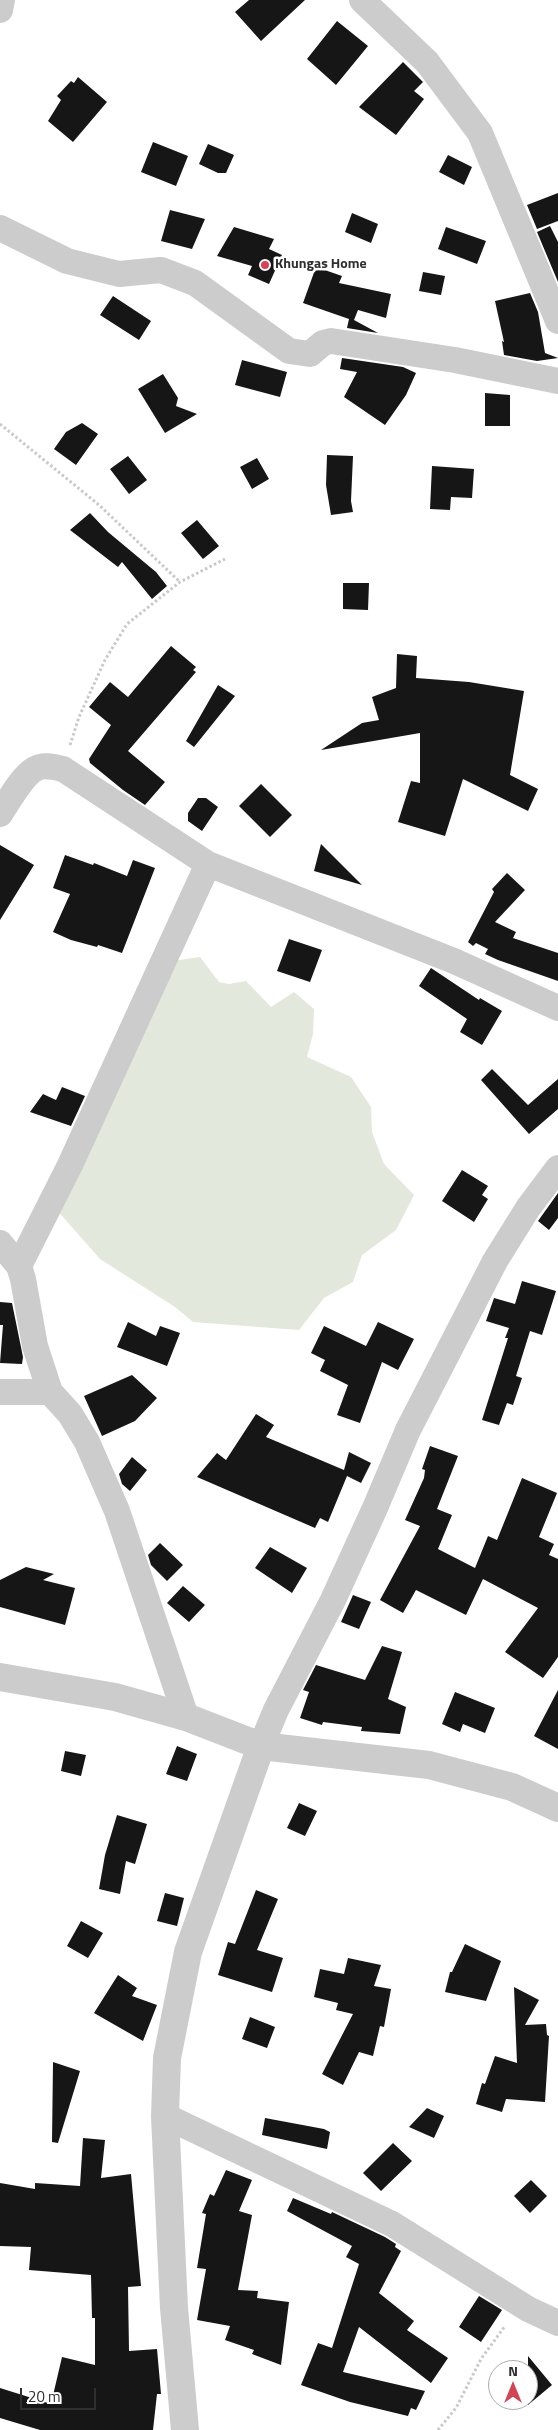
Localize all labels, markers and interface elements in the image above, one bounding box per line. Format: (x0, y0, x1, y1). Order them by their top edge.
place label: Khungas Home (275, 257, 367, 273)
marker: Khungas Home (259, 259, 271, 271)
north arrow (488, 2360, 538, 2410)
text: N (508, 2360, 518, 2381)
scale bar (22, 2378, 99, 2410)
text: 20 m (28, 2385, 61, 2408)

